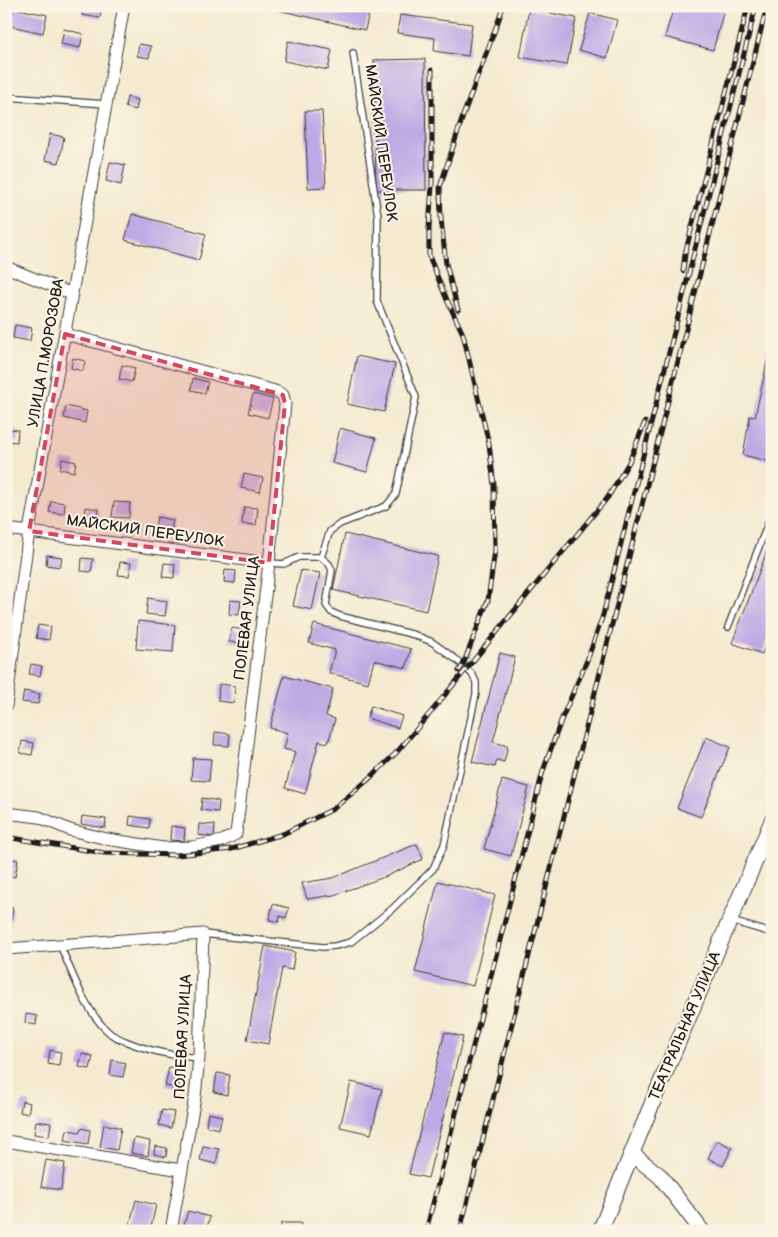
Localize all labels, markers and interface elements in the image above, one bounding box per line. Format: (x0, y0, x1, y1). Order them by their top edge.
street label: МАЙСКИЙ ПЕРЕУЛОК (361, 63, 401, 223)
street label: УЛИЦА П.МОРОЗОВА (24, 276, 69, 429)
street label: МАЙСКИЙ ПЕРЕУЛОК (65, 511, 225, 551)
street label: ПОЛЕВАЯ УЛИЦА (230, 554, 264, 681)
street label: ТЕАТРАЛЬНАЯ УЛИЦА (645, 948, 725, 1103)
street label: ПОЛЕВАЯ УЛИЦА (170, 973, 196, 1100)

